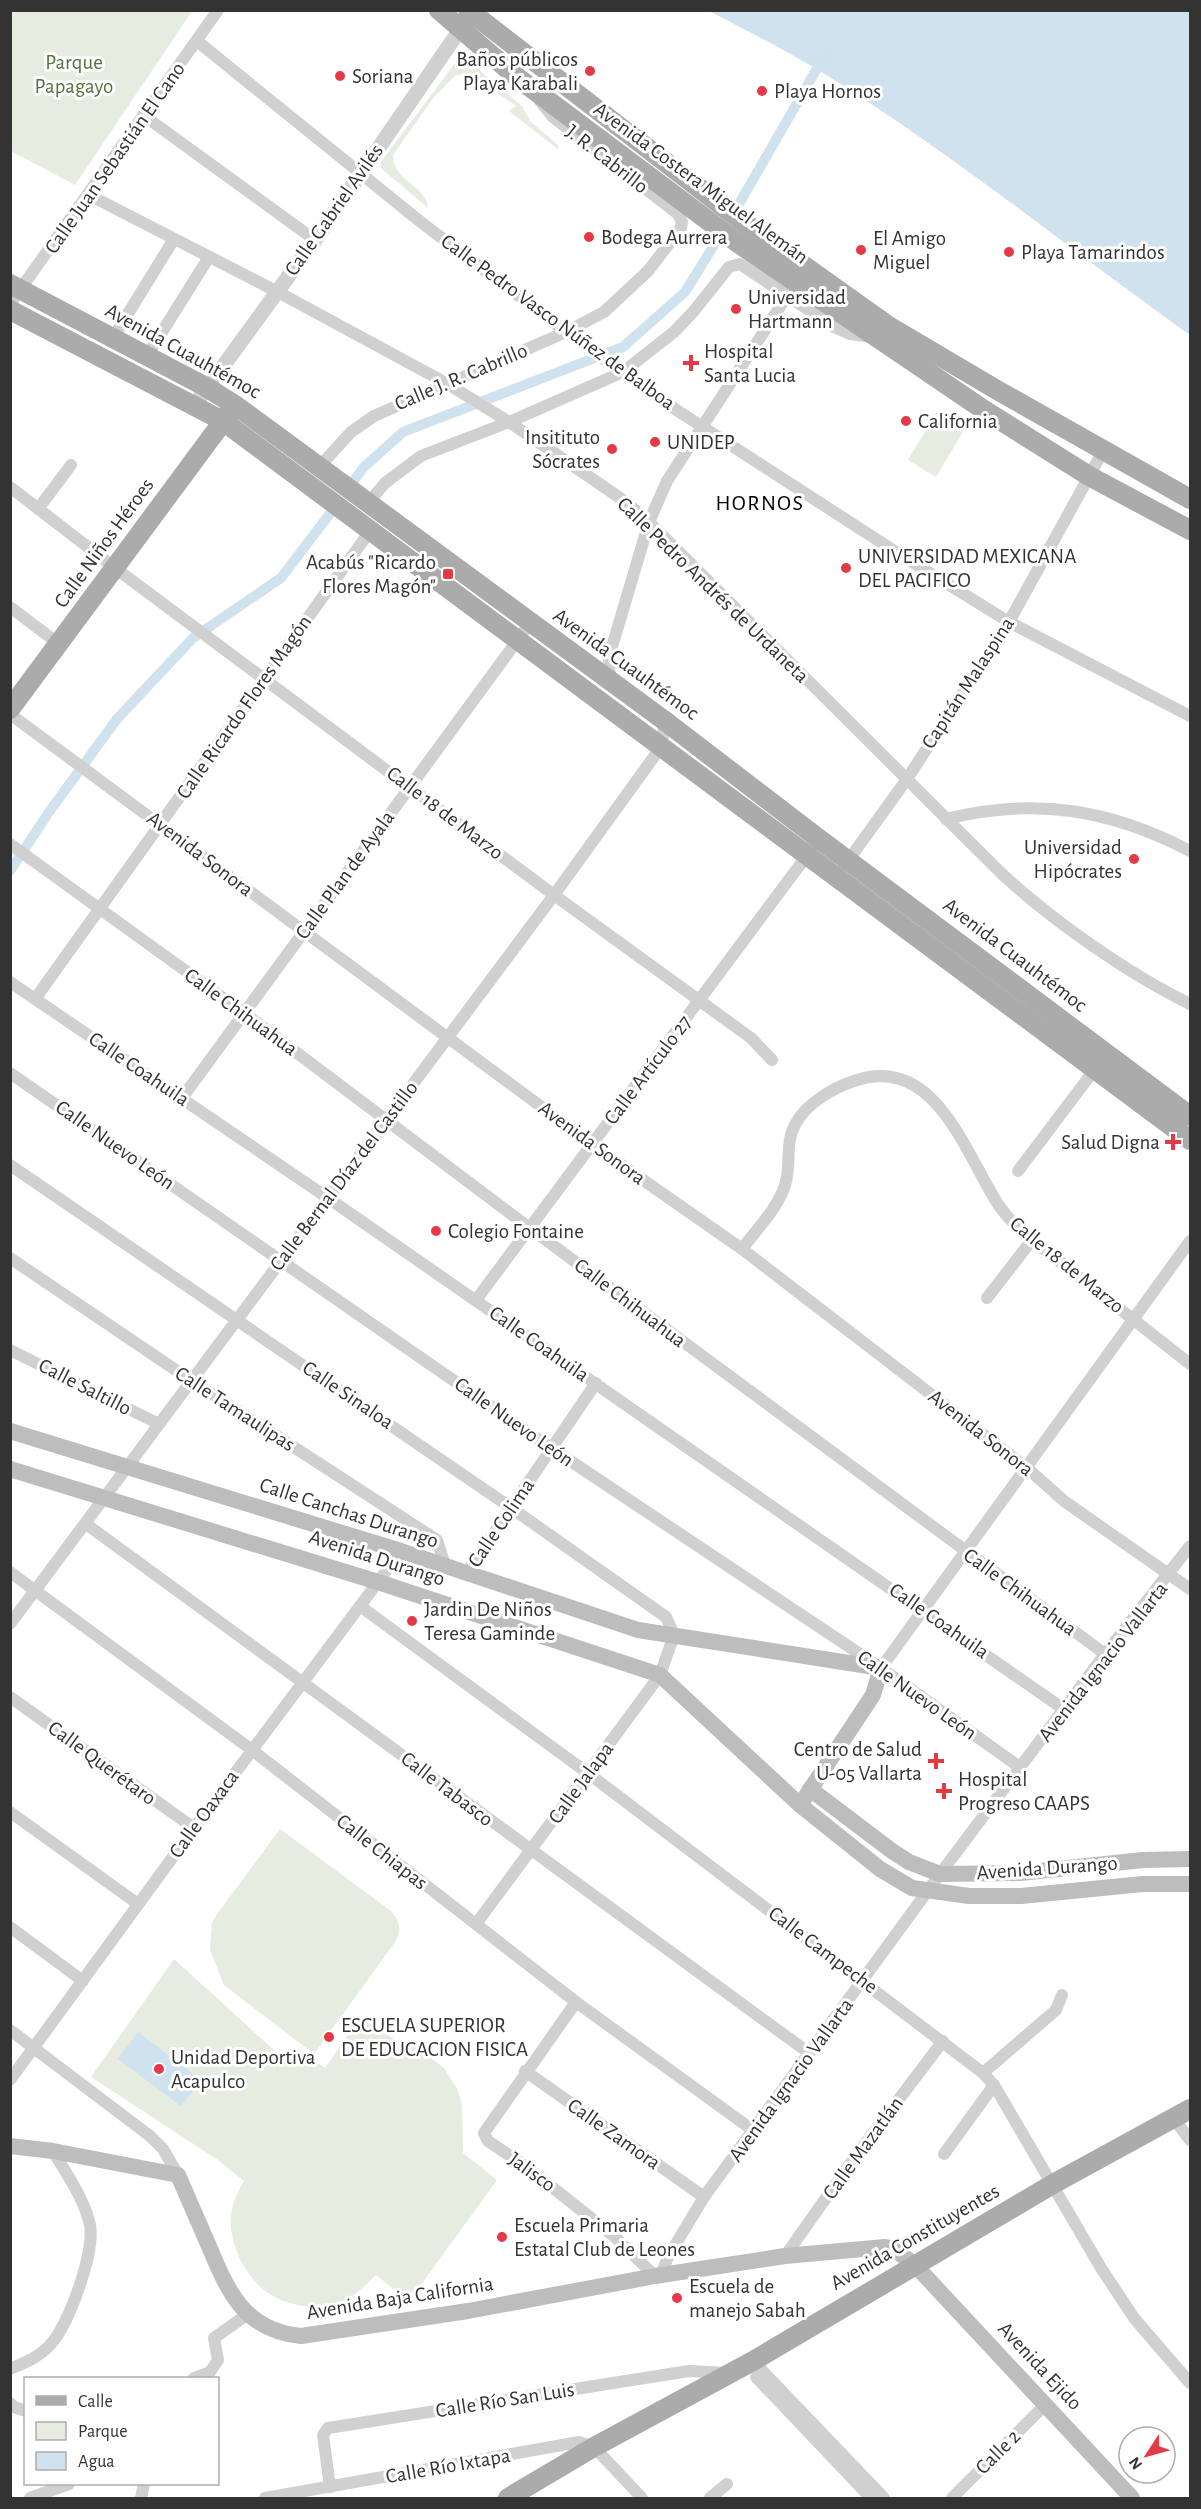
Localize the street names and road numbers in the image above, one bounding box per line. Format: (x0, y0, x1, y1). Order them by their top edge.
street label: Calle Juan Sebastián El Cano (41, 58, 189, 258)
street label: Avenida Costera Miguel Alemán (590, 98, 812, 268)
street label: J. R. Cabrillo (562, 121, 652, 197)
street label: Calle Gabriel Avilés (281, 140, 387, 280)
street label: Calle Pedro Vasco Núñez de Balboa (437, 230, 679, 414)
street label: Avenida Cuauhtémoc (102, 300, 264, 402)
street label: Calle J. R. Cabrillo (392, 340, 530, 414)
street label: Calle Niños Héroes (50, 474, 158, 612)
street label: Calle Pedro Andrés de Urdaneta (613, 493, 813, 687)
street label: Avenida Cuauhtémoc (549, 604, 703, 724)
street label: Calle Ricardo Flores Magón (173, 611, 315, 803)
street label: Capitán Malaspina (918, 613, 1018, 752)
street label: Calle 18 de Marzo (383, 762, 507, 864)
street label: Avenida Sonora (143, 807, 257, 901)
street label: Calle Plan de Ayala (292, 807, 399, 943)
street label: Avenida Cuauhtémoc (939, 894, 1091, 1016)
street label: Calle Chihuahua (181, 964, 302, 1060)
street label: Calle Artículo 27 (600, 1011, 696, 1129)
street label: Calle Coahuila (85, 1028, 193, 1110)
street label: Calle Bernal Díaz del Castillo (266, 1077, 422, 1275)
street label: Calle Nuevo León (52, 1096, 178, 1194)
street label: Avenida Sonora (535, 1097, 650, 1189)
street label: Calle 18 de Marzo (1006, 1213, 1128, 1317)
street label: Calle Chihuahua (570, 1254, 690, 1352)
street label: Calle Coahuila (485, 1302, 593, 1386)
street label: Calle Saltillo (35, 1355, 135, 1419)
street label: Calle Sinaloa (299, 1357, 398, 1433)
street label: Calle Tamaulipas (171, 1363, 299, 1455)
street label: Calle Nuevo León (451, 1373, 577, 1471)
street label: Avenida Sonora (925, 1386, 1038, 1480)
street label: Calle Canchas Durango (257, 1474, 441, 1552)
street label: Calle Colima (464, 1475, 538, 1571)
street label: Avenida Durango (306, 1526, 448, 1590)
street label: Calle Chihuahua (960, 1544, 1081, 1640)
street label: Avenida Ignacio Vallarta (1034, 1578, 1172, 1746)
street label: Calle Coahuila (885, 1579, 993, 1663)
street label: Calle Nuevo León (854, 1646, 980, 1744)
street label: Calle Querétaro (44, 1717, 160, 1809)
street label: Calle Jalapa (545, 1738, 618, 1828)
street label: Calle Tabasco (397, 1748, 497, 1830)
street label: Calle Oaxaca (165, 1766, 243, 1862)
street label: Calle Chiapas (333, 1810, 431, 1894)
street label: Avenida Durango (976, 1853, 1118, 1883)
street label: Calle Campeche (765, 1902, 881, 1998)
street label: Avenida Ignacio Vallarta (725, 1994, 857, 2166)
street label: Calle Mazatlán (819, 2093, 907, 2203)
street label: Calle Zamora (564, 2094, 664, 2174)
street label: Jalisco (505, 2148, 559, 2196)
street label: Avenida Constituyentes (827, 2180, 1003, 2294)
street label: Avenida Baja California (305, 2273, 495, 2323)
street label: Avenida Ejido (994, 2318, 1086, 2414)
street label: Calle Río San Luis (434, 2379, 576, 2421)
street label: Calle 2 (972, 2426, 1024, 2478)
street label: Calle Río Ixtapa (384, 2445, 512, 2487)

